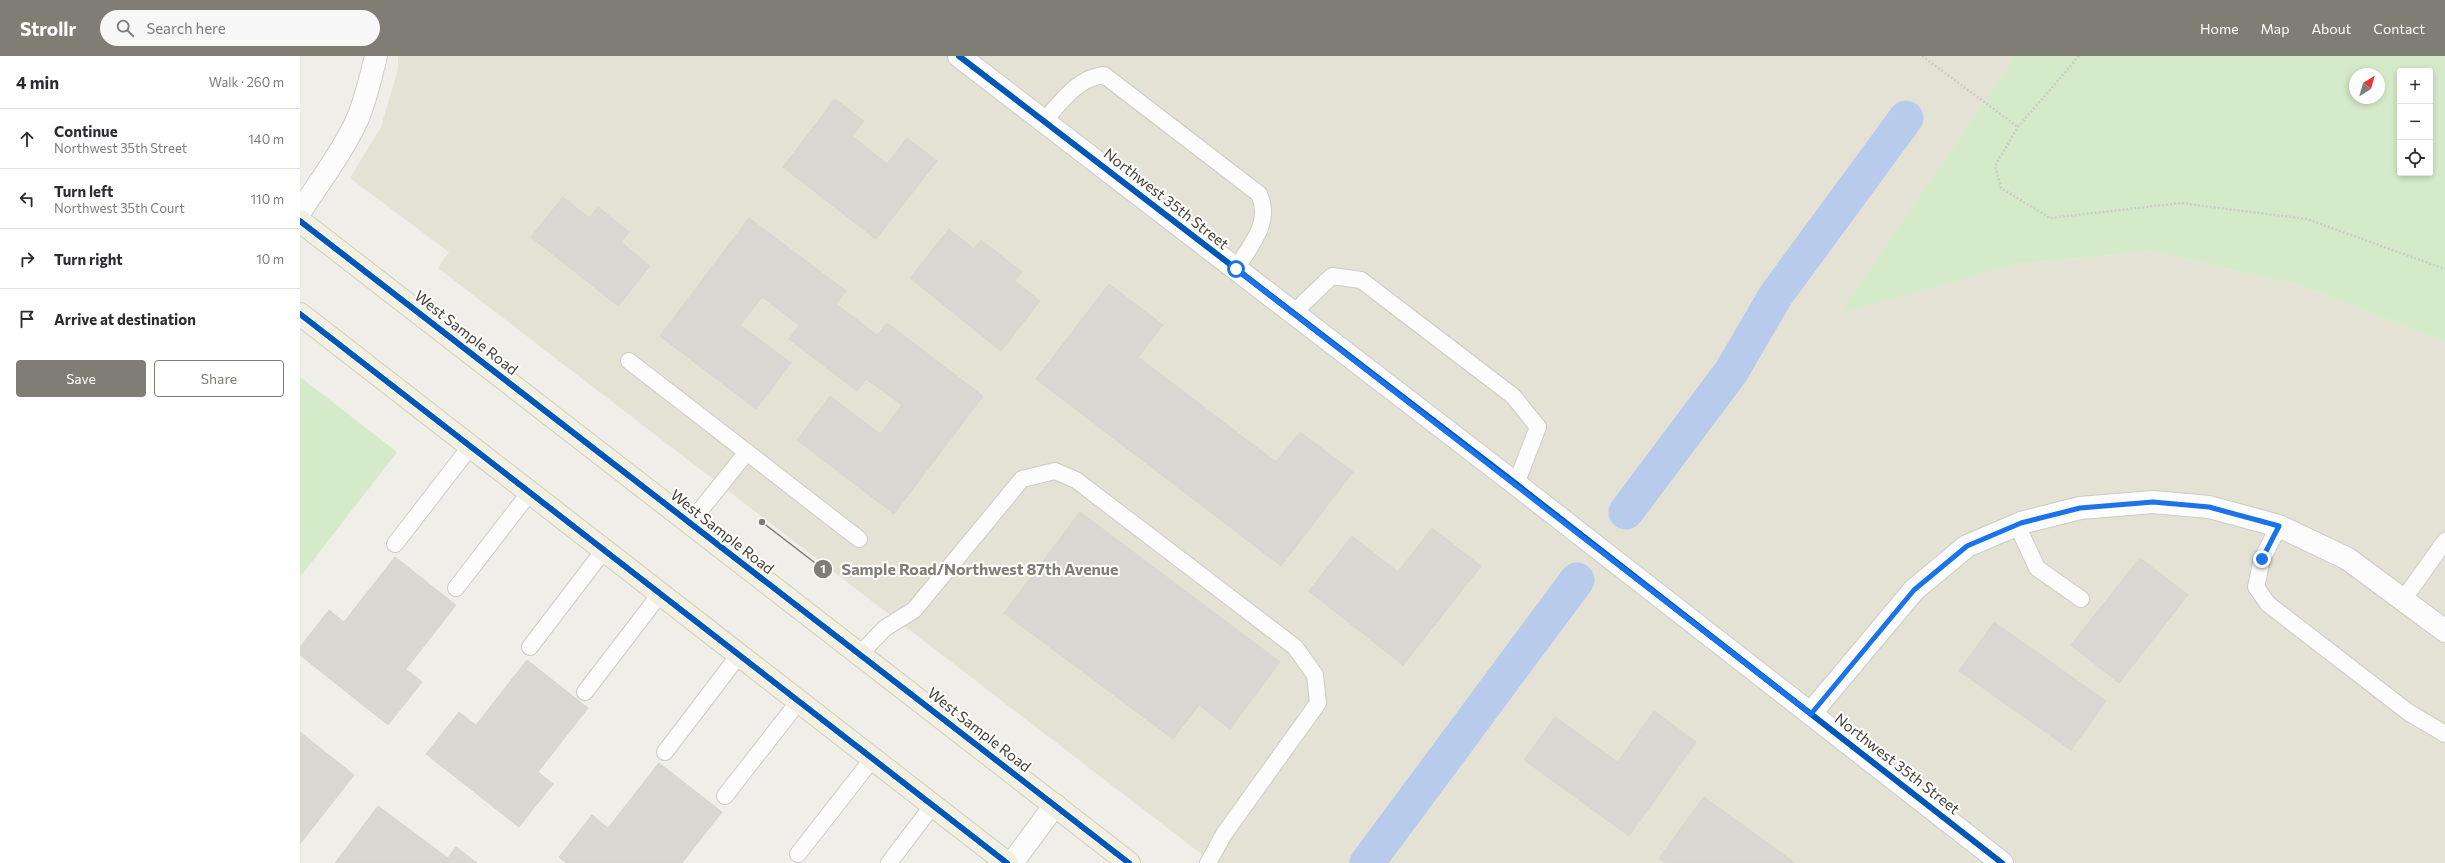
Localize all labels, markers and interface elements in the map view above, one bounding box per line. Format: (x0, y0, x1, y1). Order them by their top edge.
search box (100, 10, 380, 46)
text: Strollr (20, 17, 76, 40)
icon: search (114, 17, 136, 39)
text: Search here (146, 19, 226, 37)
text: Home (2200, 20, 2239, 37)
text: Map (2261, 20, 2289, 37)
text: About (2311, 20, 2351, 37)
text: Contact (2373, 20, 2425, 37)
north arrow (2349, 68, 2385, 104)
map controls (2397, 68, 2433, 176)
button: + (2397, 68, 2433, 104)
text: 4 min (16, 72, 59, 93)
text: Walk · 260 m (209, 74, 284, 90)
button: − (2397, 104, 2433, 140)
text: Continue (54, 122, 118, 140)
icon: ahead (16, 128, 38, 150)
text: 140 m (248, 131, 284, 147)
text: Northwest 35th Street (54, 140, 187, 156)
button: locate (2397, 140, 2433, 176)
street label: Northwest 35th Street (1101, 144, 1233, 253)
text: Turn left (54, 182, 113, 200)
icon: left (16, 188, 38, 210)
text: 110 m (251, 191, 284, 207)
text: Northwest 35th Court (54, 200, 185, 216)
icon: right (16, 248, 38, 270)
text: Turn right (54, 250, 123, 268)
text: 10 m (256, 251, 284, 267)
route start (1227, 260, 1245, 278)
street label: West Sample Road (411, 286, 522, 378)
icon: arrive (16, 308, 38, 330)
text: Arrive at destination (54, 310, 196, 328)
button: Save (16, 360, 146, 397)
button: Share (154, 360, 284, 397)
street label: West Sample Road (667, 485, 778, 577)
route end (2253, 550, 2271, 568)
callout: Sample Road/Northwest 87th Avenue (813, 555, 1126, 583)
text: Sample Road/Northwest 87th Avenue (842, 559, 1118, 578)
text: 1 (820, 561, 826, 575)
street label: West Sample Road (924, 683, 1035, 775)
street label: Northwest 35th Street (1832, 709, 1964, 818)

